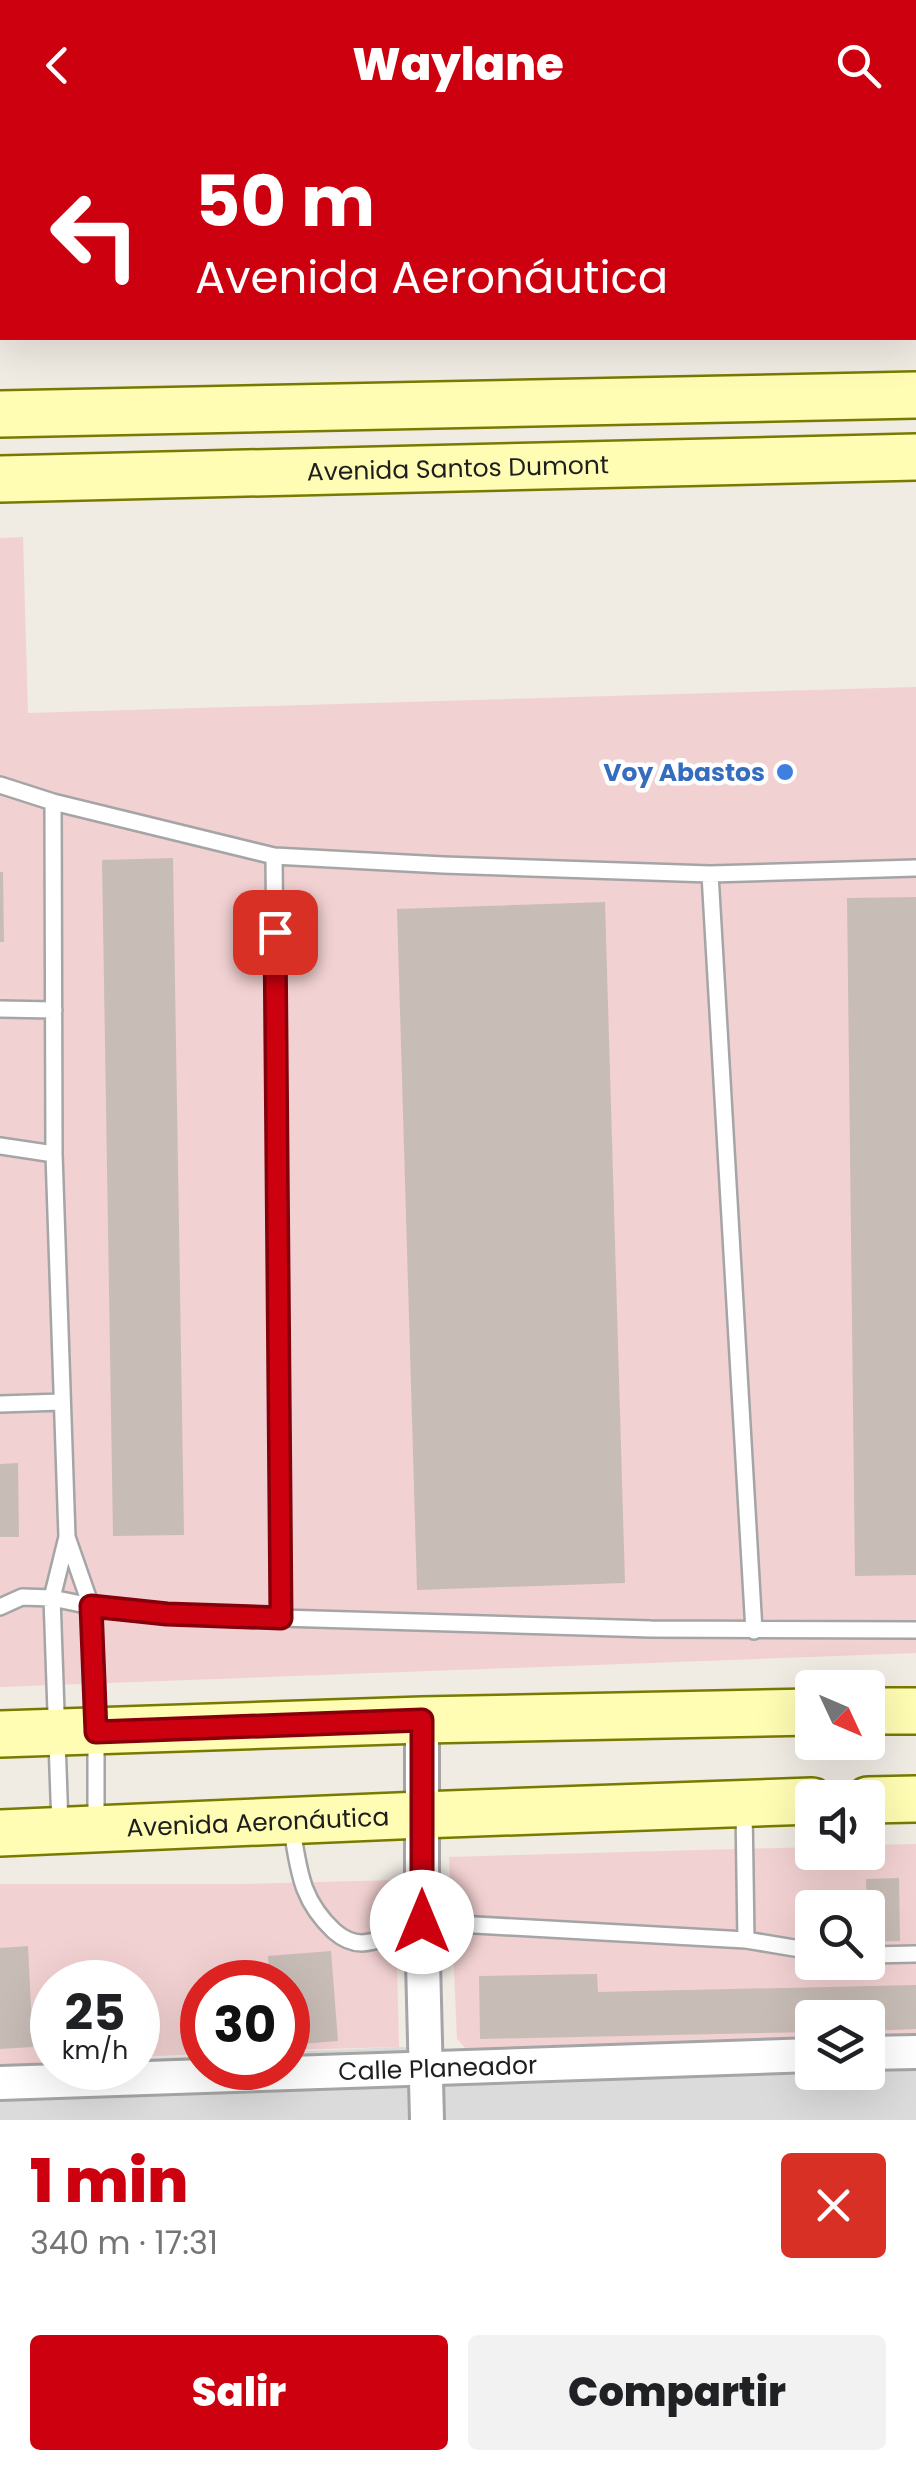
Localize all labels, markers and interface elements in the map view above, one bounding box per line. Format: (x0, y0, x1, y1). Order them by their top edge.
text: Waylane (352, 33, 564, 96)
icon: back (30, 38, 85, 93)
icon: search (831, 38, 886, 93)
text: 50 m (195, 152, 375, 251)
icon: left (30, 170, 160, 300)
text: Avenida Aeronáutica (195, 246, 668, 309)
street label: Avenida Santos Dumont (306, 447, 609, 490)
place label: Voy Abastos (603, 755, 765, 790)
marker: Voy Abastos (774, 761, 796, 783)
pin (233, 890, 318, 975)
icon: arrive (248, 905, 303, 960)
north arrow (795, 1670, 885, 1760)
map controls (795, 1670, 885, 2090)
button: sound (795, 1780, 885, 1870)
street label: Avenida Aeronáutica (126, 1799, 390, 1846)
position arrow (370, 1870, 474, 1974)
button: search (795, 1890, 885, 1980)
speed limit sign: 30 (180, 1960, 310, 2090)
text: 25 (64, 1977, 126, 2048)
button: layers (795, 2000, 885, 2090)
text: km/h (62, 2033, 128, 2068)
street label: Calle Planeador (338, 2047, 538, 2089)
text: 1 min (30, 2139, 188, 2223)
button: close (781, 2153, 886, 2258)
text: 340 m · 17:31 (30, 2220, 218, 2265)
button: Salir (30, 2335, 448, 2450)
button: Compartir (468, 2335, 886, 2450)

